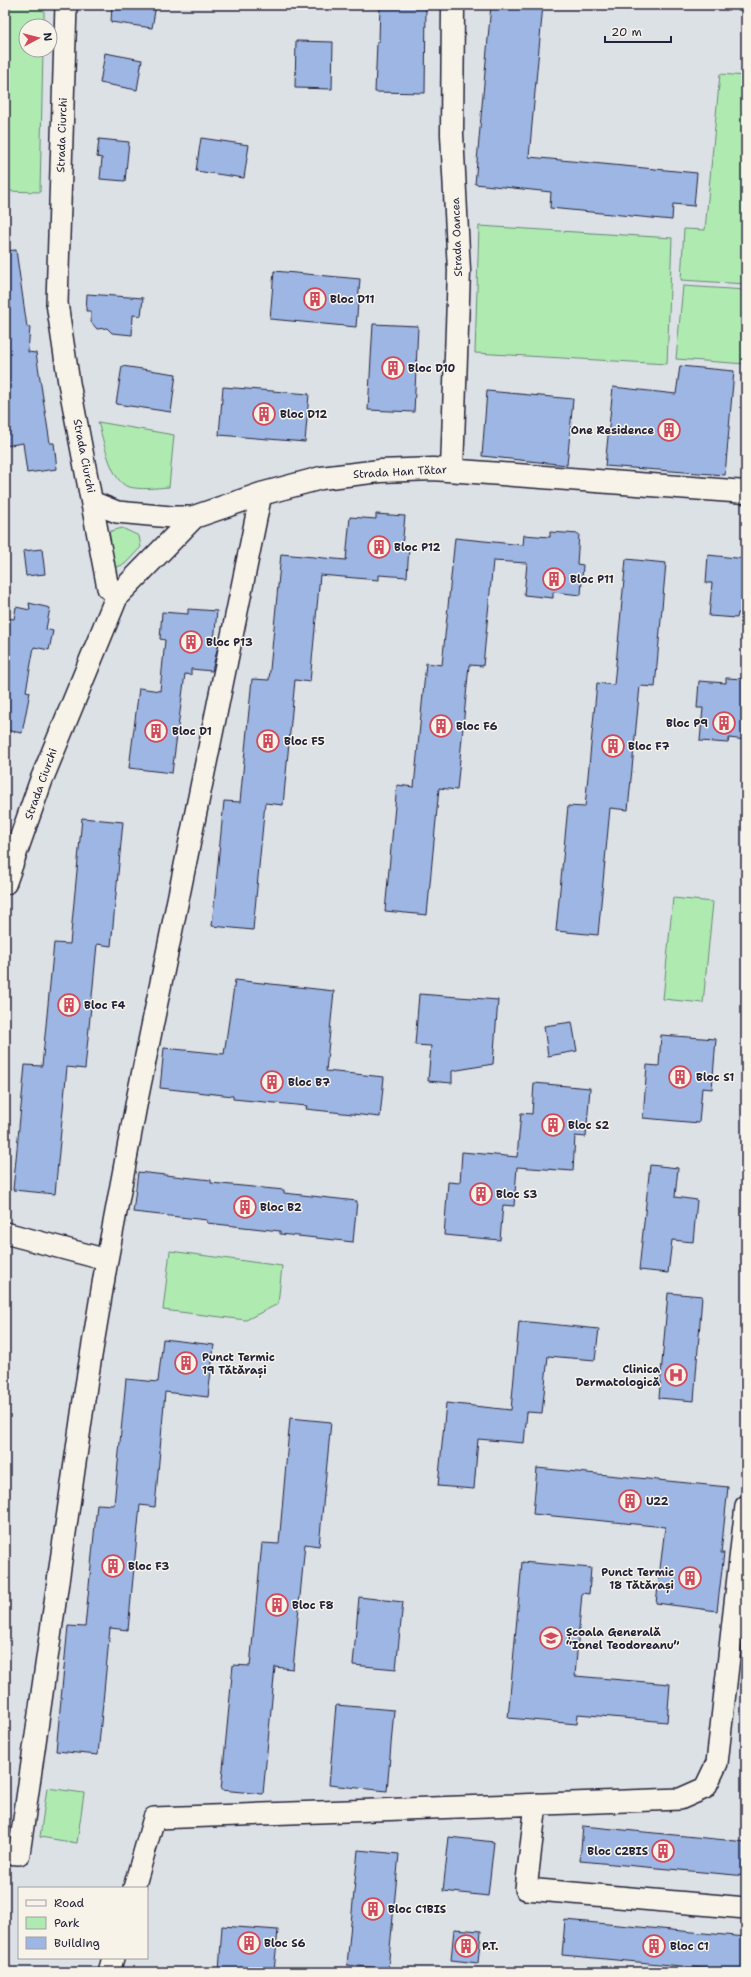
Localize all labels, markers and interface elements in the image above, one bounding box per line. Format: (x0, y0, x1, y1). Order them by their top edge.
north arrow (18, 18, 58, 58)
scale bar (605, 18, 671, 44)
text: 20 m (611, 24, 642, 40)
text: N (39, 32, 55, 42)
street label: Strada Ciurchi (53, 97, 71, 173)
street label: Strada Oancea (448, 197, 466, 277)
building icon: Bloc D11 (302, 286, 328, 312)
place label: Bloc D11 (330, 292, 375, 307)
building icon: Bloc D10 (380, 355, 406, 381)
place label: Bloc D10 (408, 361, 456, 376)
building icon: Bloc D12 (251, 401, 277, 427)
place label: Bloc D12 (280, 407, 327, 422)
building icon: One Residence (656, 417, 682, 443)
street label: Strada Ciurchi (69, 418, 99, 494)
place label: One Residence (571, 423, 654, 438)
street label: Strada Han Tătar (353, 462, 447, 482)
building icon: Bloc P12 (366, 534, 392, 560)
place label: Bloc P12 (394, 540, 441, 555)
building icon: Bloc P11 (541, 566, 567, 592)
place label: Bloc P11 (570, 572, 614, 587)
building icon: Bloc P13 (178, 629, 204, 655)
place label: Bloc P13 (206, 635, 253, 650)
building icon: Bloc P9 (711, 710, 737, 736)
building icon: Bloc F6 (428, 713, 454, 739)
place label: Bloc P9 (666, 716, 708, 731)
building icon: Bloc D1 (143, 718, 169, 744)
place label: Bloc F6 (456, 719, 498, 734)
place label: Bloc D1 (172, 724, 212, 739)
building icon: Bloc F5 (255, 728, 281, 754)
building icon: Bloc F7 (600, 733, 626, 759)
place label: Bloc F5 (284, 734, 325, 749)
place label: Bloc F7 (628, 739, 670, 754)
street label: Strada Ciurchi (21, 746, 61, 822)
building icon: Bloc F4 (56, 992, 82, 1018)
place label: Bloc F4 (84, 998, 126, 1013)
building icon: Bloc S1 (667, 1064, 693, 1090)
building icon: Bloc B7 (259, 1069, 285, 1095)
place label: Bloc S1 (696, 1070, 734, 1085)
place label: Bloc B7 (288, 1075, 330, 1090)
building icon: Bloc S2 (540, 1112, 566, 1138)
place label: Bloc S2 (568, 1118, 610, 1133)
building icon: Bloc S3 (468, 1181, 494, 1207)
place label: Bloc S3 (496, 1187, 538, 1202)
building icon: Bloc B2 (232, 1194, 258, 1220)
place label: Bloc B2 (260, 1200, 302, 1215)
building icon: Punct Termic 19 Tătărași (173, 1350, 199, 1376)
place label: Punct Termic 19 Tătărași (202, 1350, 275, 1379)
place label: Clinica Dermatologică (576, 1362, 660, 1390)
hospital icon: Clinica Dermatologică (663, 1362, 689, 1388)
building icon: U22 (617, 1488, 643, 1514)
place label: U22 (646, 1494, 669, 1509)
building icon: Bloc F3 (100, 1553, 126, 1579)
place label: Bloc F3 (128, 1559, 169, 1574)
place label: Punct Termic 18 Tătărași (601, 1565, 674, 1594)
building icon: Punct Termic 18 Tătărași (677, 1565, 703, 1591)
building icon: Bloc F8 (264, 1592, 290, 1618)
place label: Bloc F8 (292, 1598, 334, 1613)
school or university icon: Școala Generală “Ionel Teodoreanu” (538, 1625, 564, 1651)
place label: Școala Generală “Ionel Teodoreanu” (566, 1625, 679, 1653)
building icon: Bloc C2BIS (650, 1838, 676, 1864)
place label: Bloc C2BIS (587, 1844, 648, 1859)
legend (18, 1887, 148, 1959)
text: Road (54, 1895, 85, 1911)
building icon: Bloc C1BIS (360, 1896, 386, 1922)
place label: Bloc C1BIS (388, 1902, 446, 1917)
text: Park (54, 1915, 80, 1931)
building icon: Bloc S6 (236, 1930, 262, 1956)
building icon: P.T. (453, 1933, 479, 1959)
building icon: Bloc C1 (641, 1933, 667, 1959)
text: Building (54, 1935, 100, 1951)
place label: Bloc S6 (264, 1936, 306, 1951)
place label: P.T. (482, 1939, 498, 1954)
place label: Bloc C1 (670, 1939, 709, 1954)

